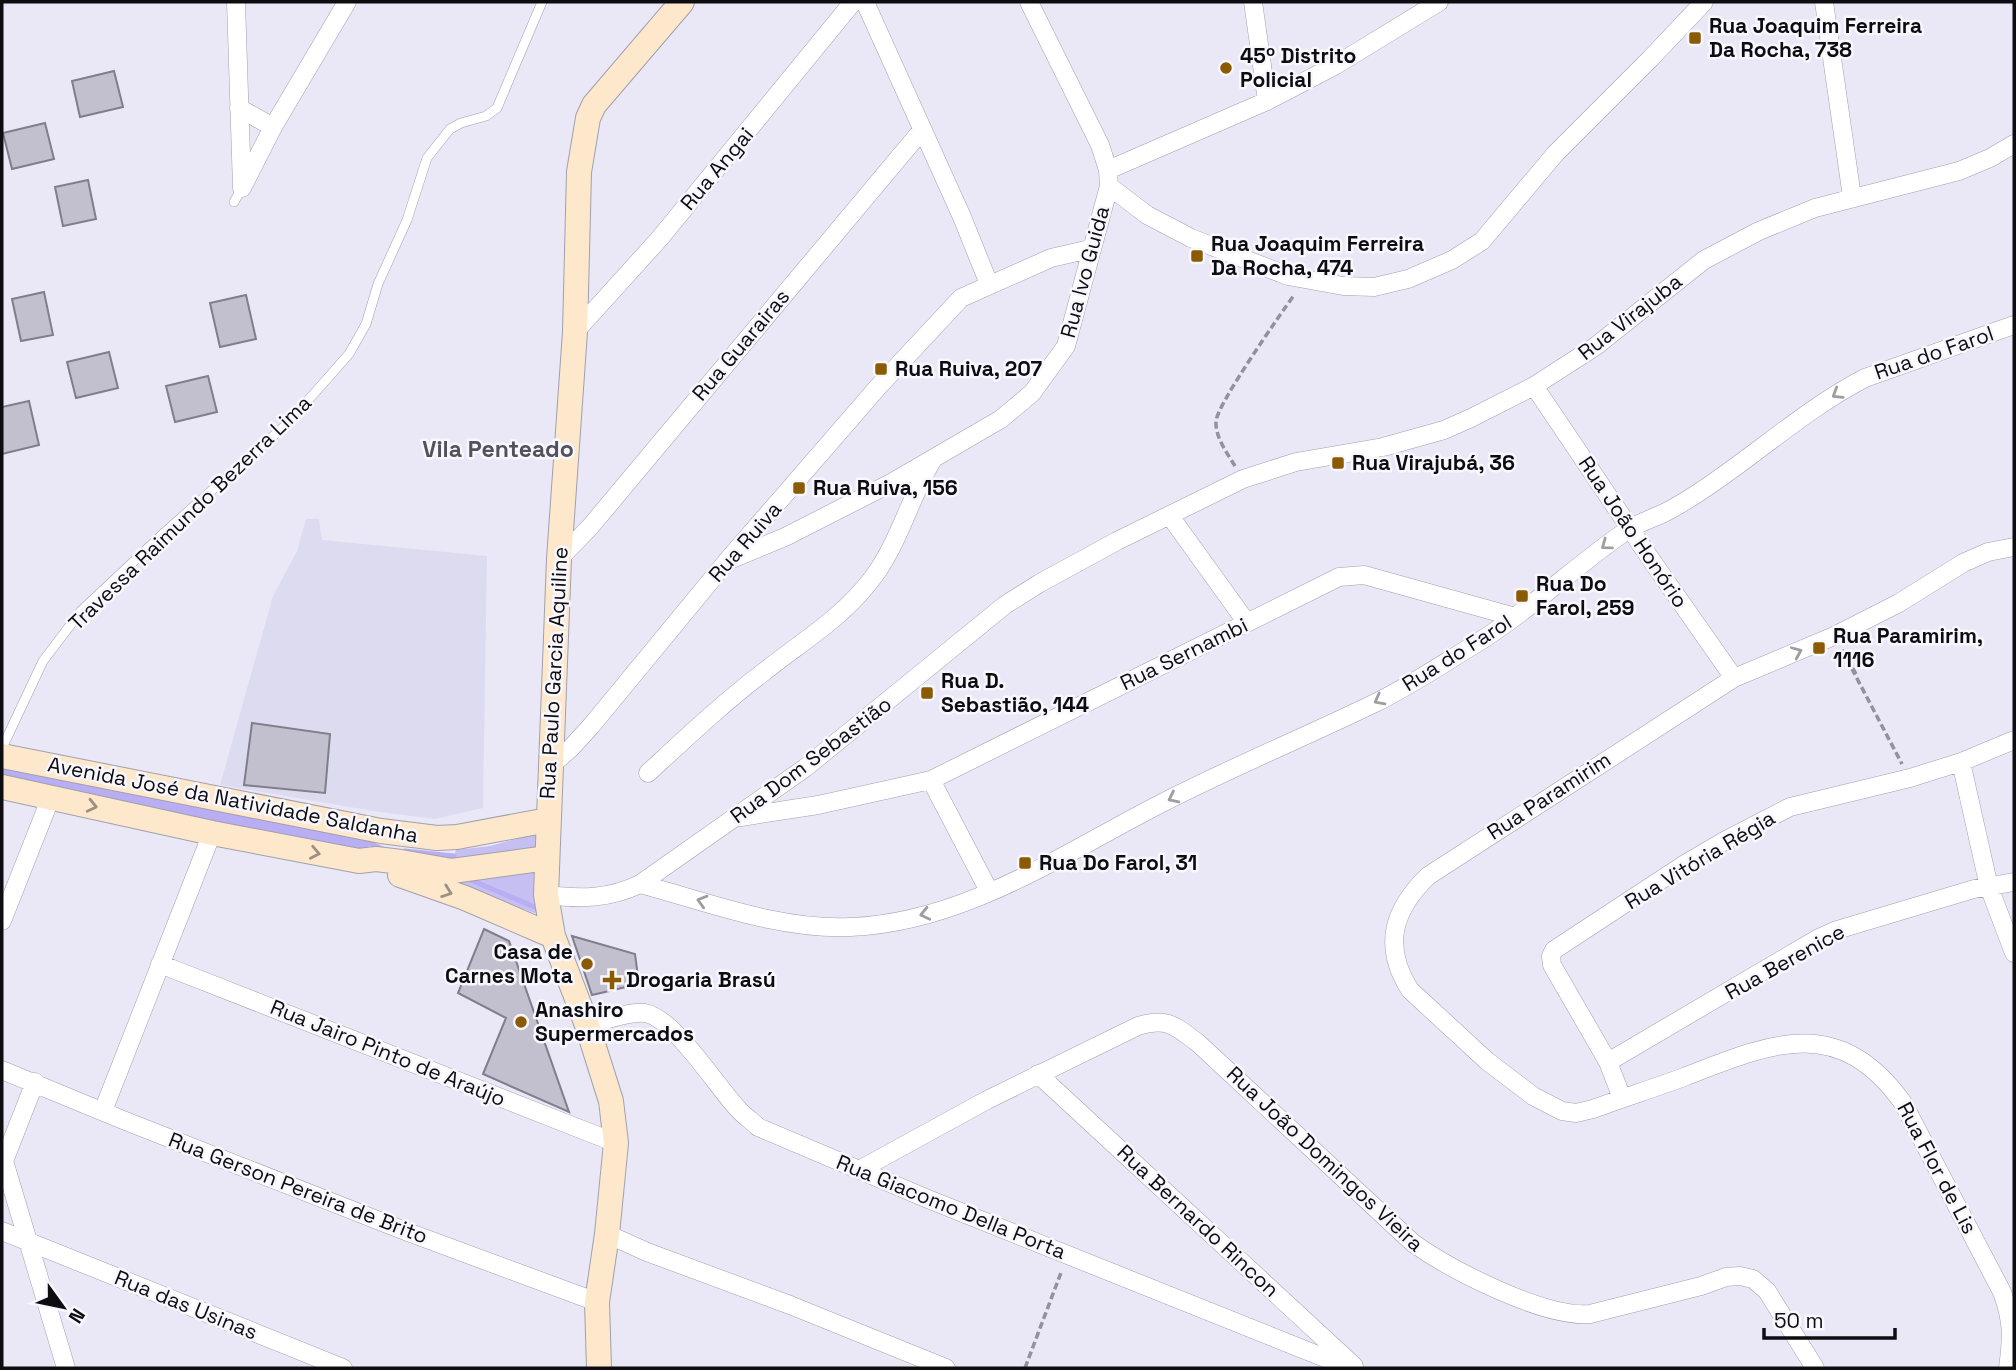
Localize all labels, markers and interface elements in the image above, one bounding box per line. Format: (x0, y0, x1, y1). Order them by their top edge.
place label: Rua Joaquim Ferreira Da Rocha, 738 (1709, 12, 1922, 63)
marker: Rua Joaquim Ferreira Da Rocha, 738 (1687, 30, 1703, 46)
place label: 45º Distrito Policial (1240, 42, 1356, 93)
marker: 45º Distrito Policial (1218, 60, 1234, 76)
street label: Rua Angai (674, 122, 759, 216)
street label: Rua Ivo Guida (1054, 203, 1115, 341)
place label: Rua Joaquim Ferreira Da Rocha, 474 (1211, 230, 1424, 281)
marker: Rua Joaquim Ferreira Da Rocha, 474 (1189, 248, 1205, 264)
street label: Rua Virajuba (1572, 268, 1687, 366)
street label: Rua Guarairas (686, 283, 795, 406)
street label: Rua do Farol (1871, 320, 1997, 386)
place label: Rua Ruiva, 207 (895, 355, 1042, 382)
marker: Rua Ruiva, 207 (873, 361, 889, 377)
one-way arrow (1831, 385, 1844, 398)
street label: Travessa Raimundo Bezerra Lima (63, 389, 317, 636)
district label: Vila Penteado (422, 434, 574, 464)
place label: Rua Virajubá, 36 (1352, 449, 1515, 476)
street label: Rua João Honório (1573, 451, 1694, 613)
marker: Rua Virajubá, 36 (1330, 455, 1346, 471)
place label: Rua Ruiva, 156 (813, 474, 958, 501)
marker: Rua Ruiva, 156 (791, 480, 807, 496)
street label: Rua Ruiva (702, 496, 787, 587)
one-way arrow (1601, 537, 1614, 549)
street label: Rua Paulo Garcia Aquiline (533, 546, 574, 800)
place label: Rua Do Farol, 259 (1536, 570, 1635, 621)
marker: Rua Do Farol, 259 (1514, 588, 1530, 604)
street label: Rua do Farol (1397, 608, 1517, 697)
street label: Rua Sernambi (1116, 611, 1252, 696)
place label: Rua Paramirim, 1116 (1833, 622, 1983, 673)
marker: Rua Paramirim, 1116 (1811, 640, 1827, 656)
one-way arrow (1790, 646, 1802, 660)
place label: Rua D. Sebastião, 144 (941, 667, 1089, 718)
marker: Rua D. Sebastião, 144 (919, 685, 935, 701)
street label: Rua Dom Sebastião (725, 690, 897, 829)
one-way arrow (1373, 692, 1386, 706)
street label: Rua Paramirim (1482, 746, 1616, 846)
street label: Avenida José da Natividade Saldanha (46, 750, 421, 849)
one-way arrow (1168, 790, 1180, 804)
one-way arrow (86, 798, 98, 813)
street label: Rua Vitória Régia (1620, 804, 1780, 915)
one-way arrow (309, 844, 321, 859)
place label: Rua Do Farol, 31 (1039, 849, 1197, 876)
marker: Rua Do Farol, 31 (1017, 855, 1033, 871)
one-way arrow (440, 883, 452, 897)
one-way arrow (696, 894, 708, 909)
one-way arrow (919, 906, 931, 920)
street label: Rua Berenice (1720, 918, 1849, 1006)
place label: Casa de Carnes Mota (445, 938, 573, 989)
marker: Casa de Carnes Mota (579, 956, 595, 972)
place label: Drogaria Brasú (626, 966, 776, 993)
marker: Drogaria Brasú (604, 972, 620, 988)
street label: Rua Jairo Pinto de Araújo (267, 993, 510, 1112)
place label: Anashiro Supermercados (535, 996, 694, 1047)
marker: Anashiro Supermercados (513, 1014, 529, 1030)
street label: Rua João Domingos Vieira (1221, 1060, 1429, 1257)
street label: Rua Flor de Lis (1891, 1097, 1983, 1238)
street label: Rua Gerson Pereira de Brito (165, 1126, 432, 1249)
street label: Rua Bernardo Rincon (1112, 1139, 1285, 1303)
street label: Rua Giacomo Della Porta (832, 1148, 1070, 1265)
street label: Rua das Usinas (111, 1264, 262, 1345)
north arrow (28, 1272, 98, 1342)
scale bar (1764, 1296, 1895, 1340)
text: N (63, 1304, 91, 1328)
text: 50 m (1774, 1307, 1824, 1334)

